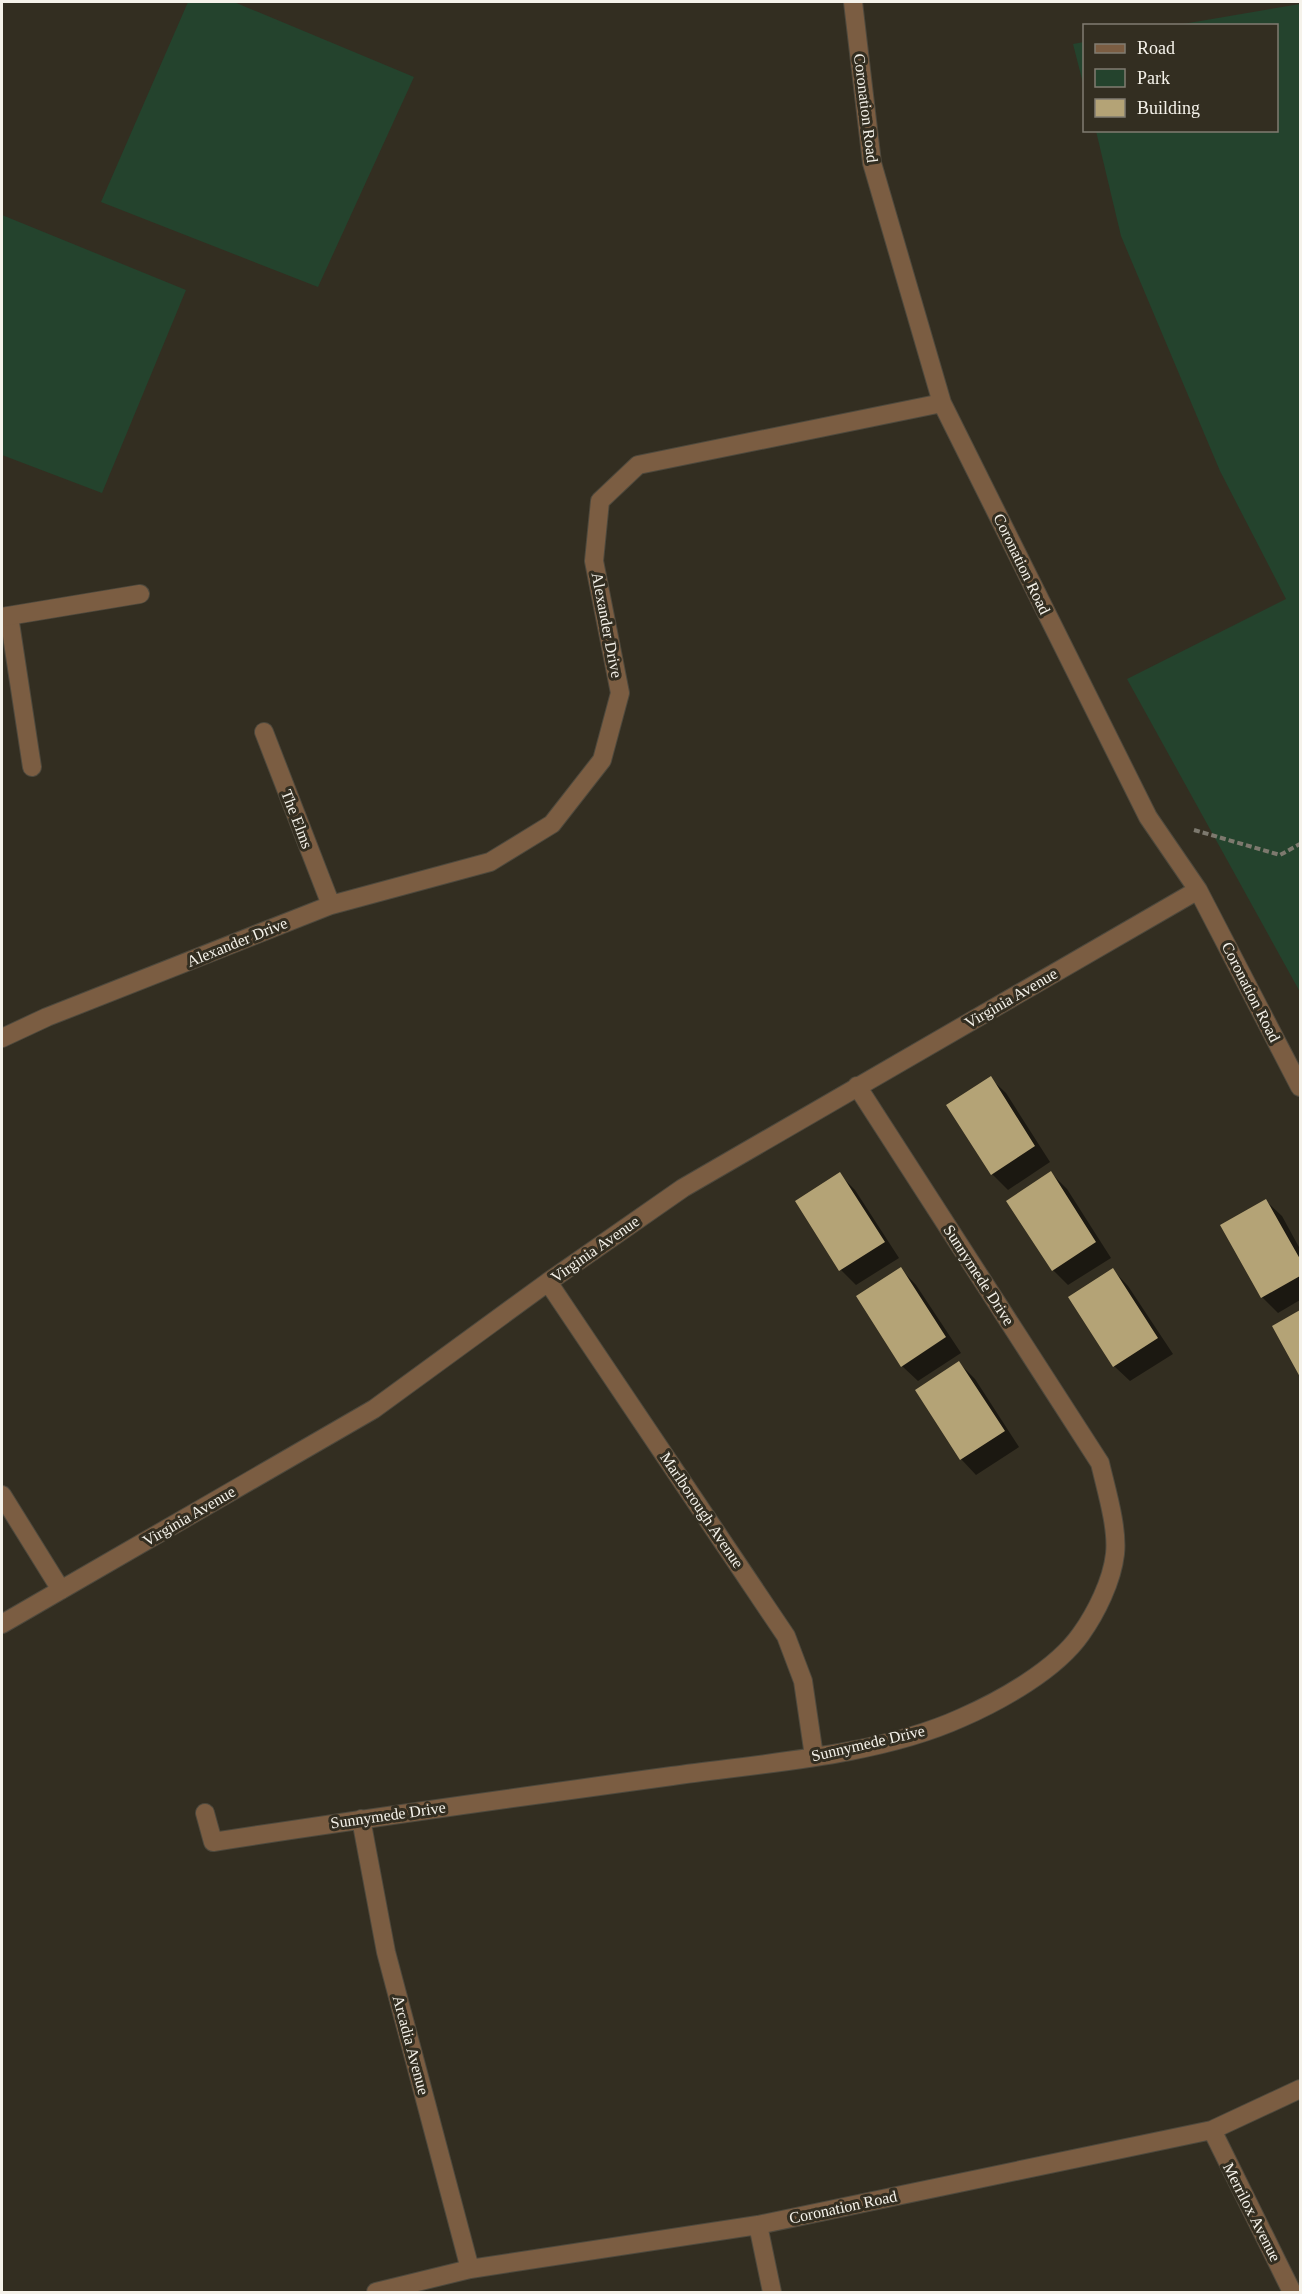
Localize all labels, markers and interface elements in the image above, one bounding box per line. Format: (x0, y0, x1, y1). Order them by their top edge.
legend (1083, 24, 1278, 132)
text: Road (1137, 38, 1175, 58)
street label: Coronation Road (851, 52, 881, 164)
text: Park (1137, 68, 1170, 88)
text: Building (1137, 98, 1200, 118)
street label: Coronation Road (990, 511, 1054, 617)
street label: Alexander Drive (588, 571, 626, 679)
street label: The Elms (278, 787, 316, 851)
street label: Alexander Drive (184, 914, 290, 970)
street label: Coronation Road (1219, 939, 1283, 1045)
street label: Virginia Avenue (962, 965, 1061, 1032)
street label: Virginia Avenue (548, 1212, 643, 1287)
street label: Sunnymede Drive (939, 1222, 1018, 1329)
street label: Marlborough Avenue (656, 1449, 747, 1572)
street label: Virginia Avenue (140, 1483, 239, 1550)
street label: Sunnymede Drive (810, 1722, 927, 1765)
street label: Sunnymede Drive (329, 1799, 447, 1832)
street label: Arcadia Avenue (390, 1993, 432, 2097)
street label: Merrilox Avenue (1220, 2160, 1284, 2264)
street label: Coronation Road (788, 2187, 898, 2227)

